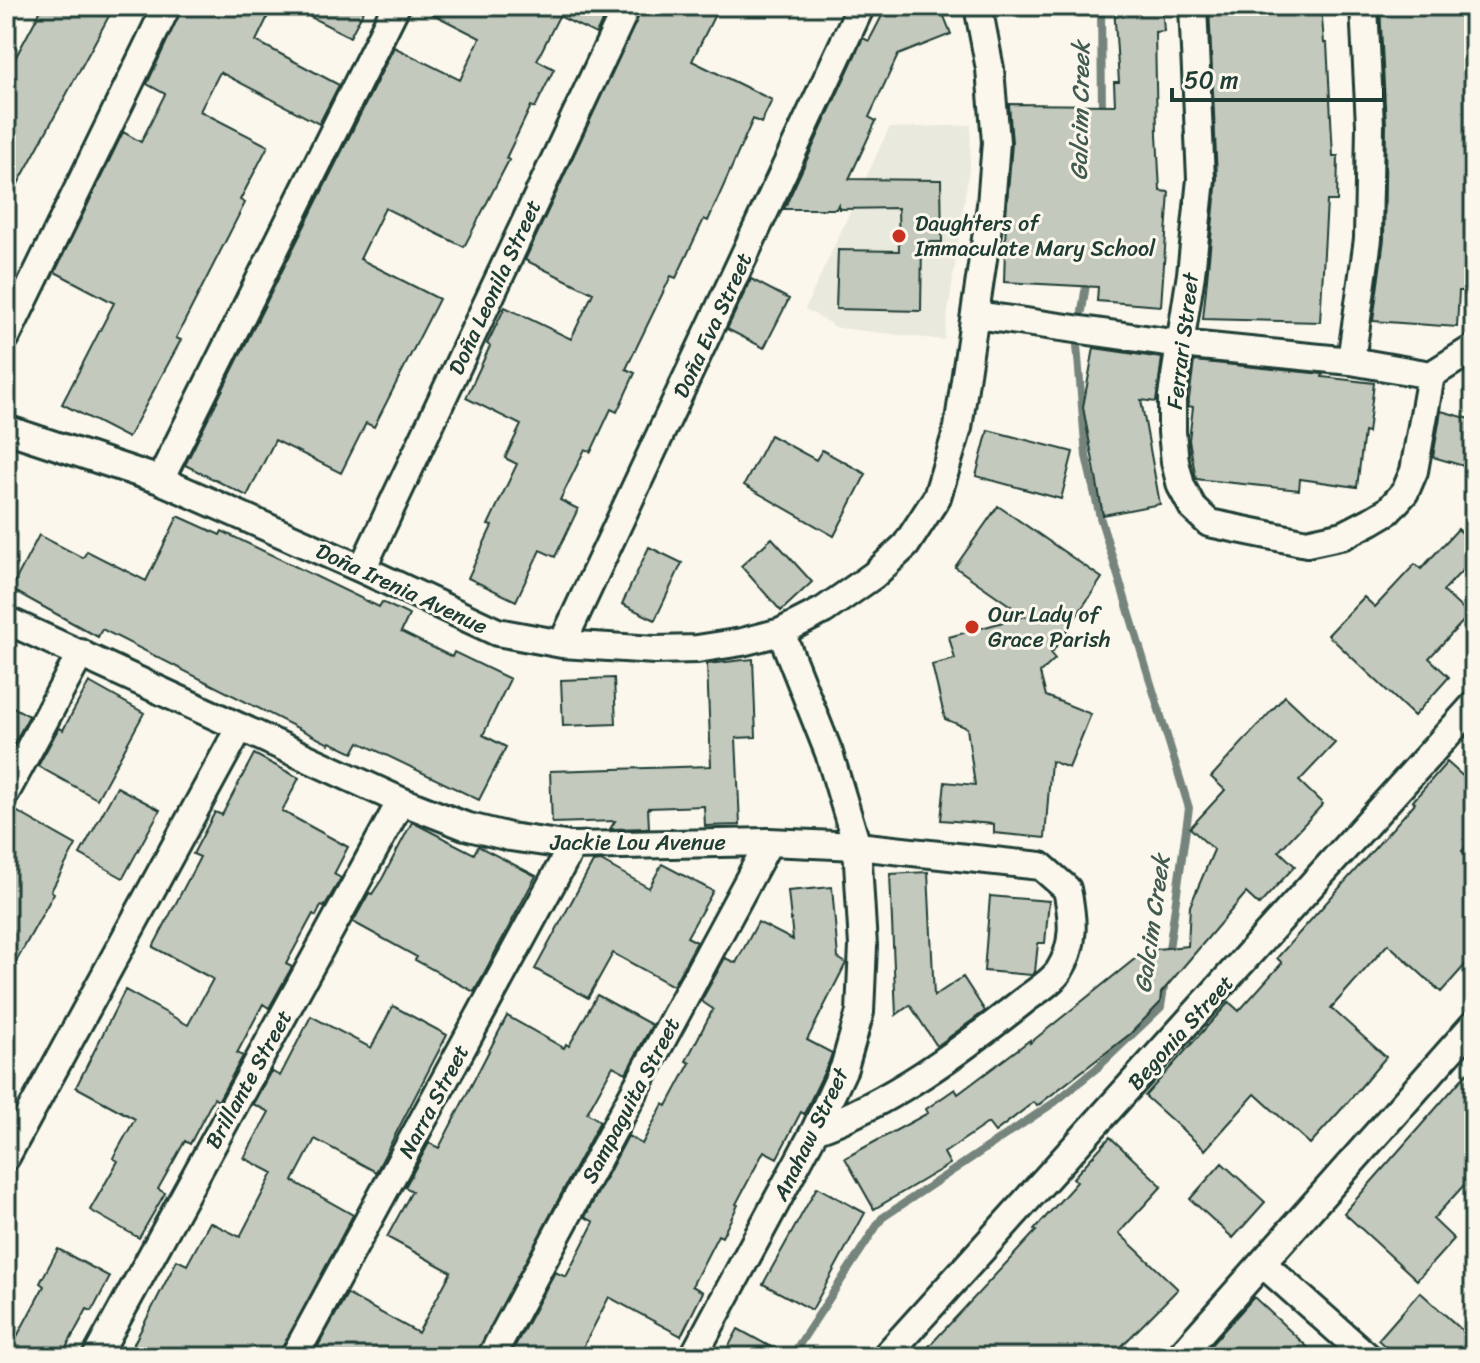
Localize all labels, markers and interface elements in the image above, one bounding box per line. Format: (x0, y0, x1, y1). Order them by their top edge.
water label: Galcim Creek (1058, 38, 1102, 181)
scale bar (1172, 52, 1384, 102)
text: 50 m (1184, 59, 1239, 101)
street label: Doña Leonila Street (437, 193, 552, 381)
place label: Daughters of Immaculate Mary School (914, 204, 1156, 268)
marker: Daughters of Immaculate Mary School (890, 227, 908, 245)
street label: Doña Eva Street (662, 246, 763, 405)
street label: Ferrari Street (1155, 270, 1210, 411)
street label: Doña Irenia Avenue (309, 531, 494, 645)
place label: Our Lady of Grace Parish (988, 595, 1110, 659)
marker: Our Lady of Grace Parish (963, 618, 981, 636)
street label: Jackie Lou Avenue (549, 823, 726, 862)
water label: Galcim Creek (1122, 849, 1183, 996)
street label: Begonia Street (1117, 965, 1244, 1099)
street label: Brillante Street (194, 1002, 303, 1156)
street label: Sampaguita Street (570, 1010, 691, 1191)
street label: Narra Street (387, 1037, 480, 1165)
street label: Anahaw Street (761, 1060, 860, 1208)

